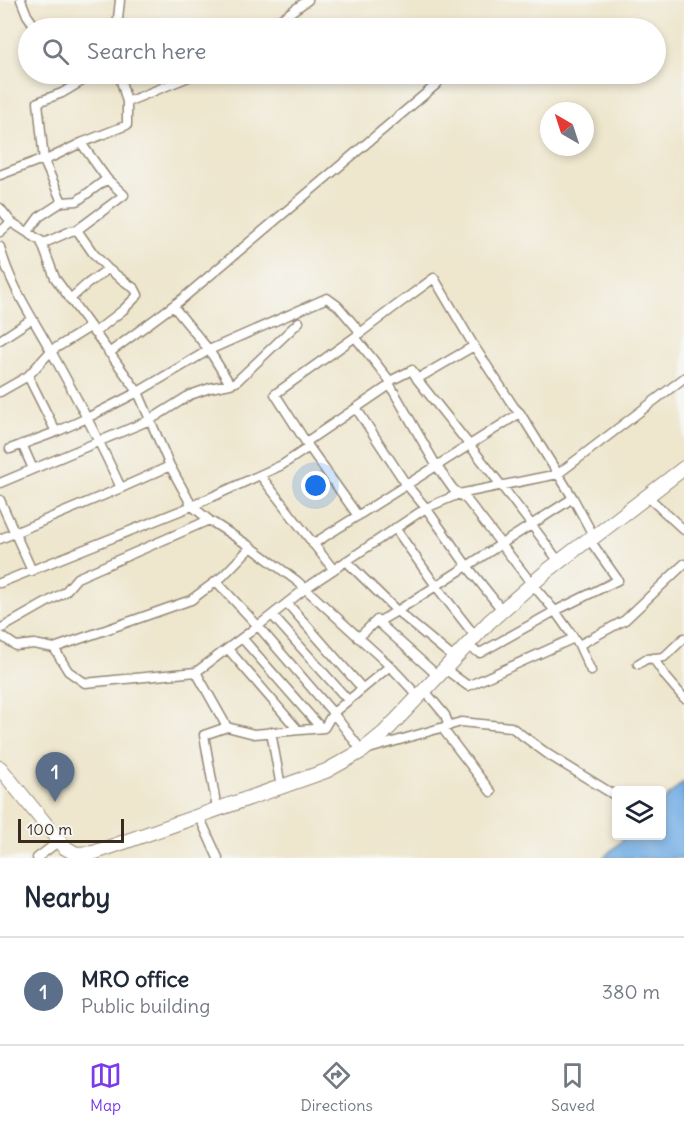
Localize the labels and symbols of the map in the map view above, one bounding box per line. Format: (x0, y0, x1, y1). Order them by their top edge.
north arrow (540, 102, 594, 156)
your location (301, 471, 330, 500)
pin: 1 (36, 752, 74, 802)
scale bar (18, 816, 124, 844)

